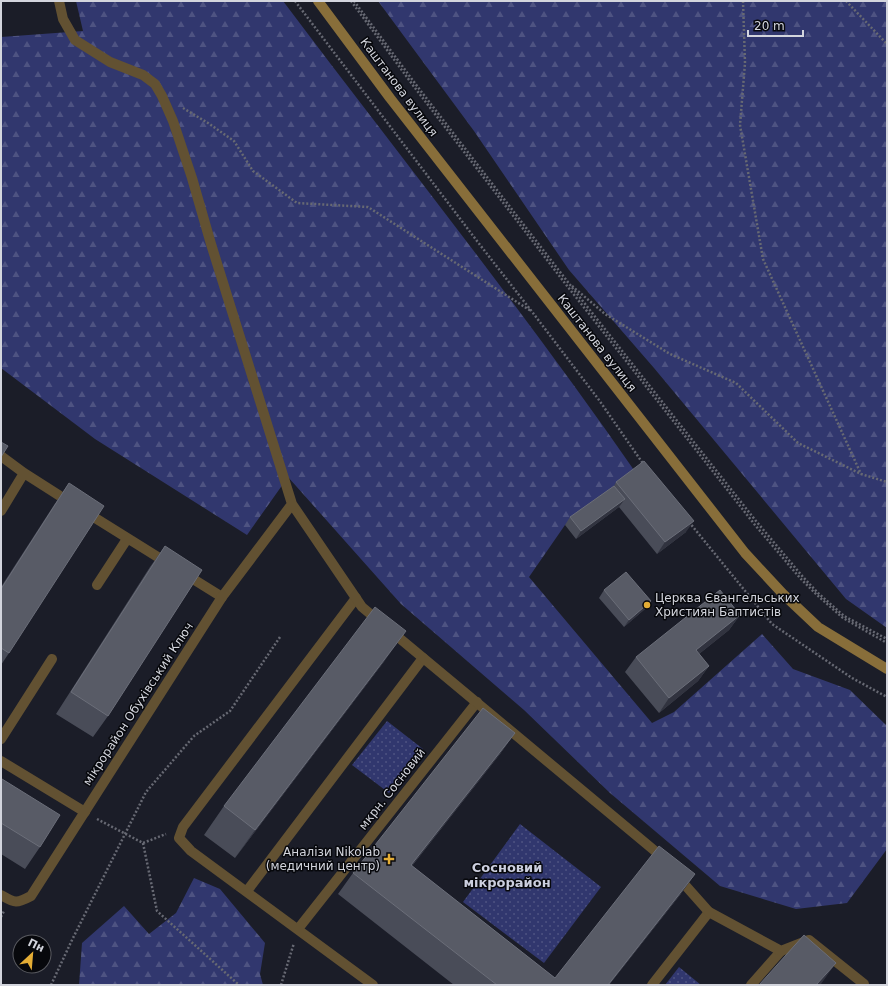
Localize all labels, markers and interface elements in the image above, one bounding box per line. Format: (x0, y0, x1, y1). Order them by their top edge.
scale bar (748, 12, 803, 38)
text: 20 m (754, 19, 785, 33)
street label: Каштанова вулиця (357, 35, 441, 139)
street label: Каштанова вулиця (555, 292, 639, 394)
place label: Церква Євангельських Християн Баптистів (655, 591, 800, 619)
marker: Церква Євангельських Християн Баптистів (642, 600, 652, 610)
street label: мікрорайон Обухівський Ключ (80, 620, 196, 788)
street label: мкрн. Сосновий (356, 745, 428, 833)
place label: Аналiзи Nikolab (медичний центр) (266, 845, 380, 873)
marker: Аналiзи Nikolab (медичний центр) (383, 853, 395, 865)
district label: Сосновий мікрорайон (463, 860, 551, 890)
north arrow (12, 934, 52, 974)
text: Пн (26, 936, 47, 955)

